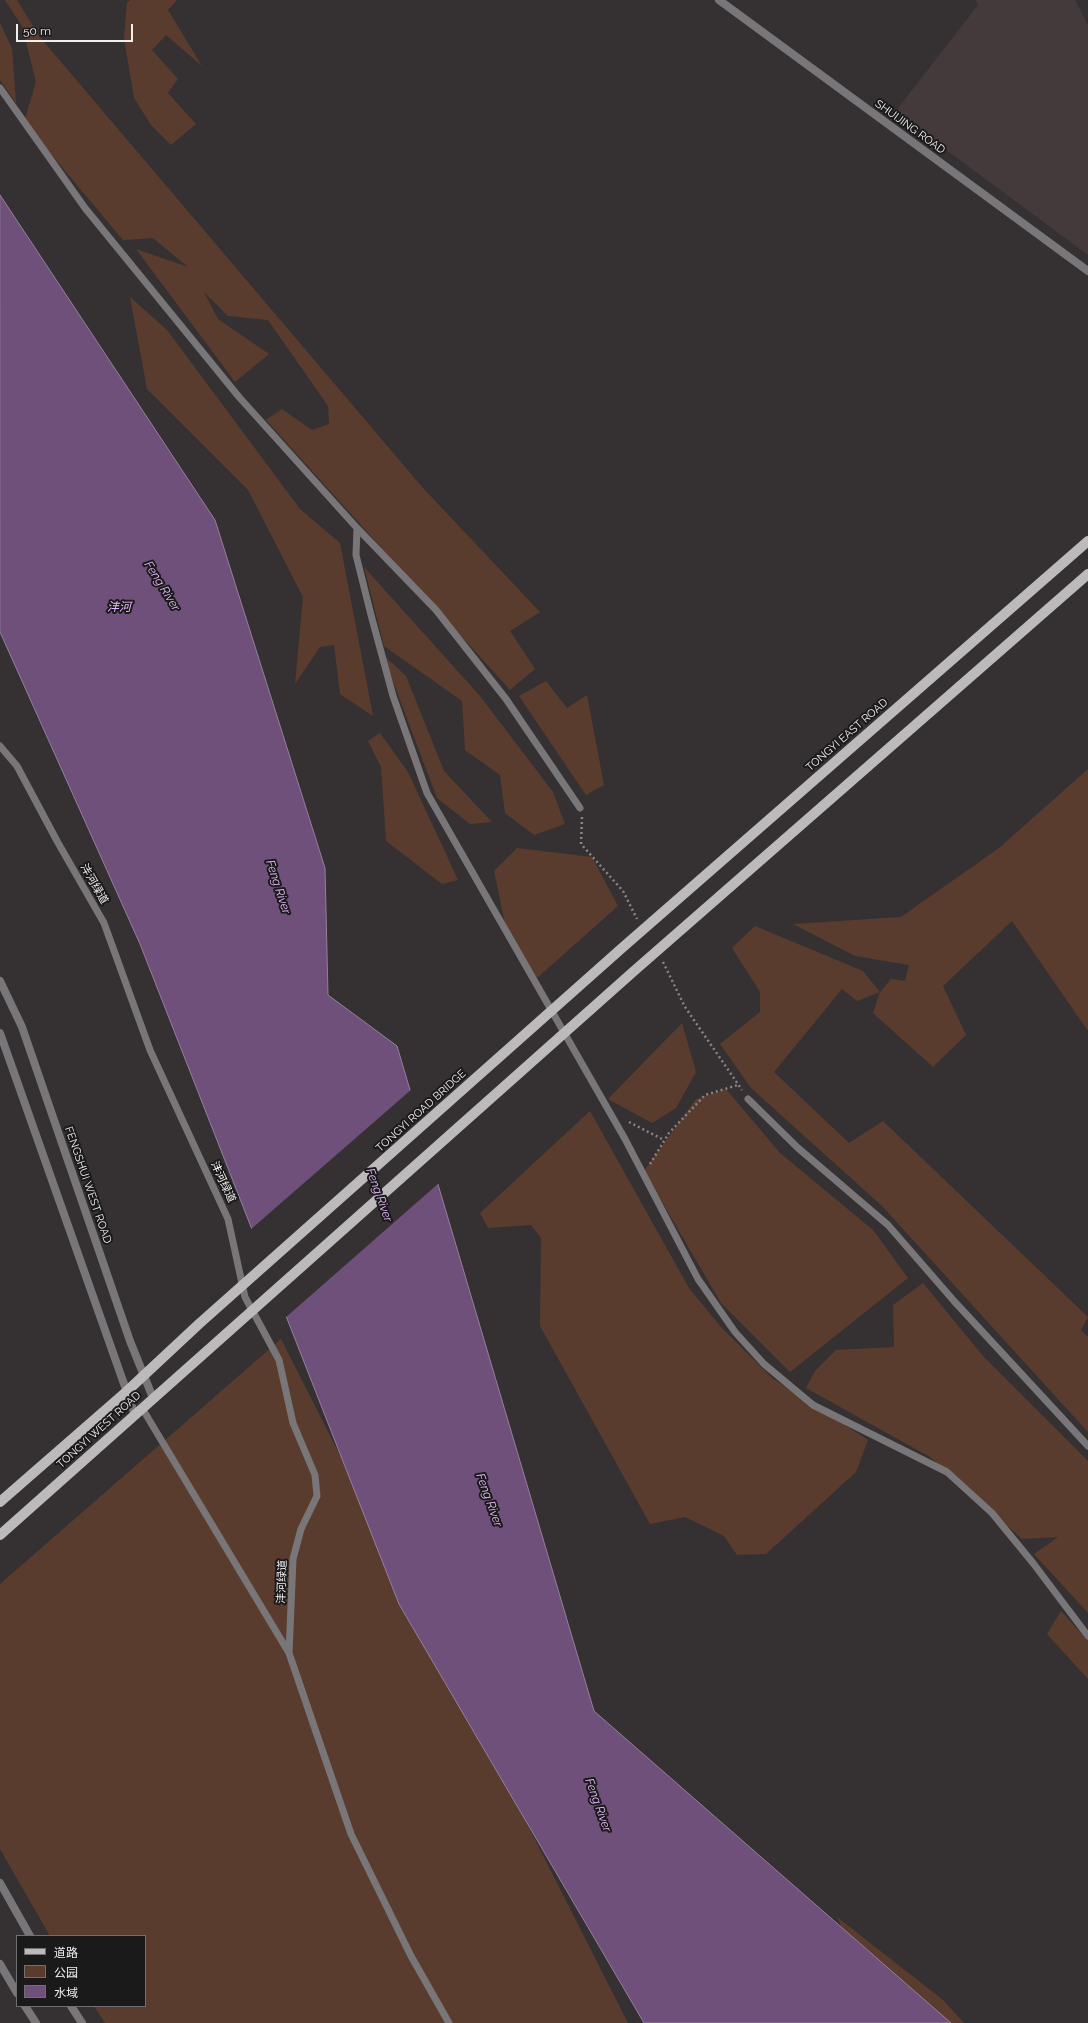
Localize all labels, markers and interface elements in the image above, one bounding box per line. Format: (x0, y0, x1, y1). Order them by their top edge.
scale bar (18, 16, 135, 42)
text: 50 m (23, 24, 51, 38)
street label: SHUIJING ROAD (872, 97, 948, 157)
water label: Feng River (141, 558, 183, 614)
water label: 沣河 (107, 600, 131, 614)
street label: TONGYI EAST ROAD (803, 696, 891, 774)
water label: Feng River (262, 858, 294, 916)
street label: 沣河绿道 (77, 862, 111, 906)
street label: TONGYI ROAD BRIDGE (373, 1067, 469, 1155)
street label: FENGSHUI WEST ROAD (62, 1125, 114, 1245)
street label: 沣河绿道 (208, 1159, 238, 1205)
water label: Feng River (363, 1166, 395, 1224)
street label: TONGYI WEST ROAD (54, 1389, 144, 1471)
water label: Feng River (473, 1471, 505, 1529)
street label: 沣河绿道 (275, 1560, 289, 1604)
water label: Feng River (582, 1776, 614, 1834)
legend (16, 1935, 146, 2007)
text: 道路 (54, 1946, 78, 1960)
text: 公园 (54, 1966, 78, 1980)
text: 水域 (54, 1986, 78, 2000)

